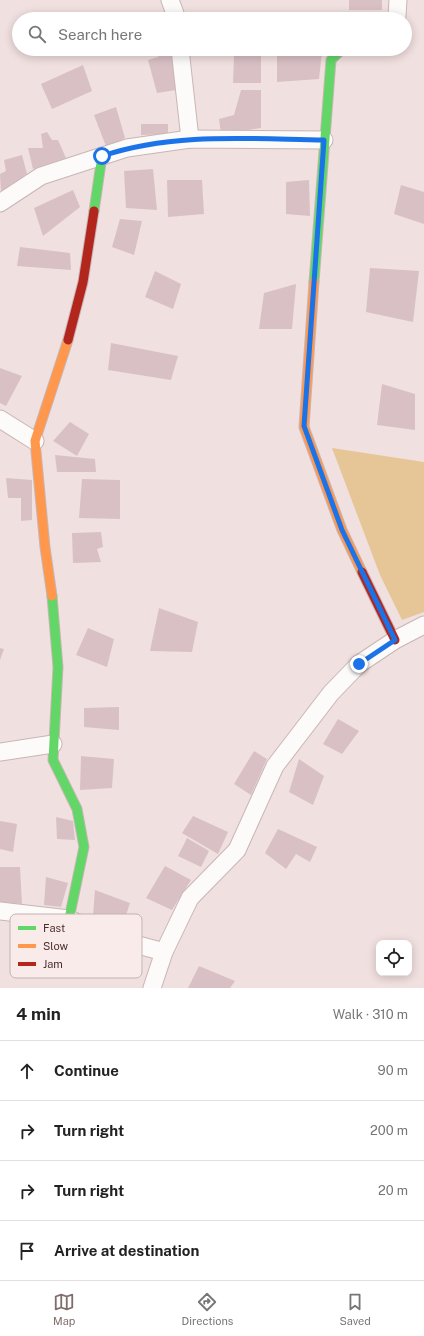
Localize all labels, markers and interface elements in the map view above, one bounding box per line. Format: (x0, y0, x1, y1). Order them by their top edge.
search box (12, 12, 412, 56)
icon: search (26, 23, 48, 45)
text: Search here (58, 26, 142, 43)
route start (93, 147, 111, 165)
route end (350, 655, 368, 673)
legend (10, 914, 142, 978)
text: Fast (43, 922, 65, 934)
text: Slow (43, 940, 69, 952)
map controls (376, 940, 412, 976)
button: locate (376, 940, 412, 976)
text: Jam (43, 958, 63, 970)
text: 4 min (16, 1004, 61, 1024)
text: Walk · 310 m (333, 1007, 408, 1022)
icon: ahead (16, 1060, 38, 1082)
text: Continue (54, 1062, 119, 1079)
text: 90 m (378, 1063, 408, 1078)
icon: right (16, 1120, 38, 1142)
text: Turn right (54, 1122, 124, 1139)
text: 200 m (370, 1123, 408, 1138)
icon: right (16, 1180, 38, 1202)
text: Turn right (54, 1182, 124, 1199)
text: 20 m (378, 1183, 408, 1198)
icon: arrive (16, 1240, 38, 1262)
text: Arrive at destination (54, 1242, 199, 1259)
tab: Map (53, 1291, 75, 1327)
tab: Directions (182, 1291, 233, 1327)
tab: Saved (339, 1291, 371, 1327)

